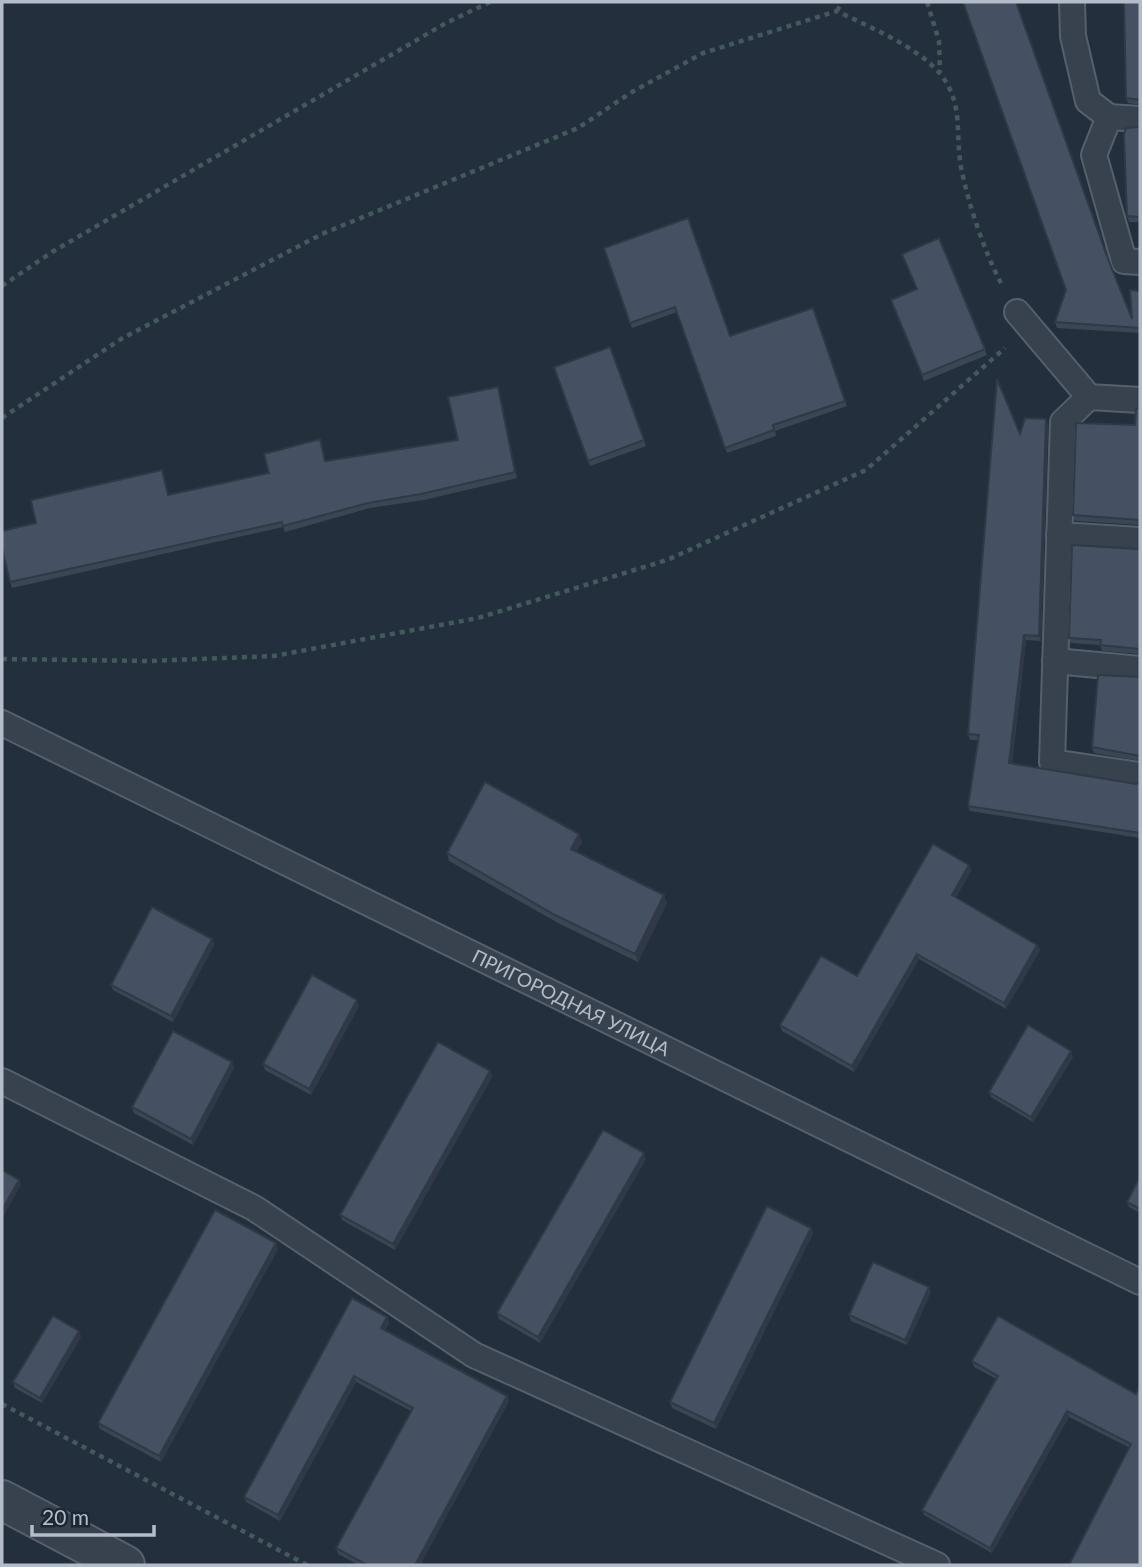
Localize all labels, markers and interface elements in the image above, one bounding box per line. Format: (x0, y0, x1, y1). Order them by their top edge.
street label: ПРИГОРОДНАЯ УЛИЦА (469, 944, 674, 1060)
scale bar (32, 1494, 154, 1538)
text: 20 m (42, 1504, 89, 1529)

